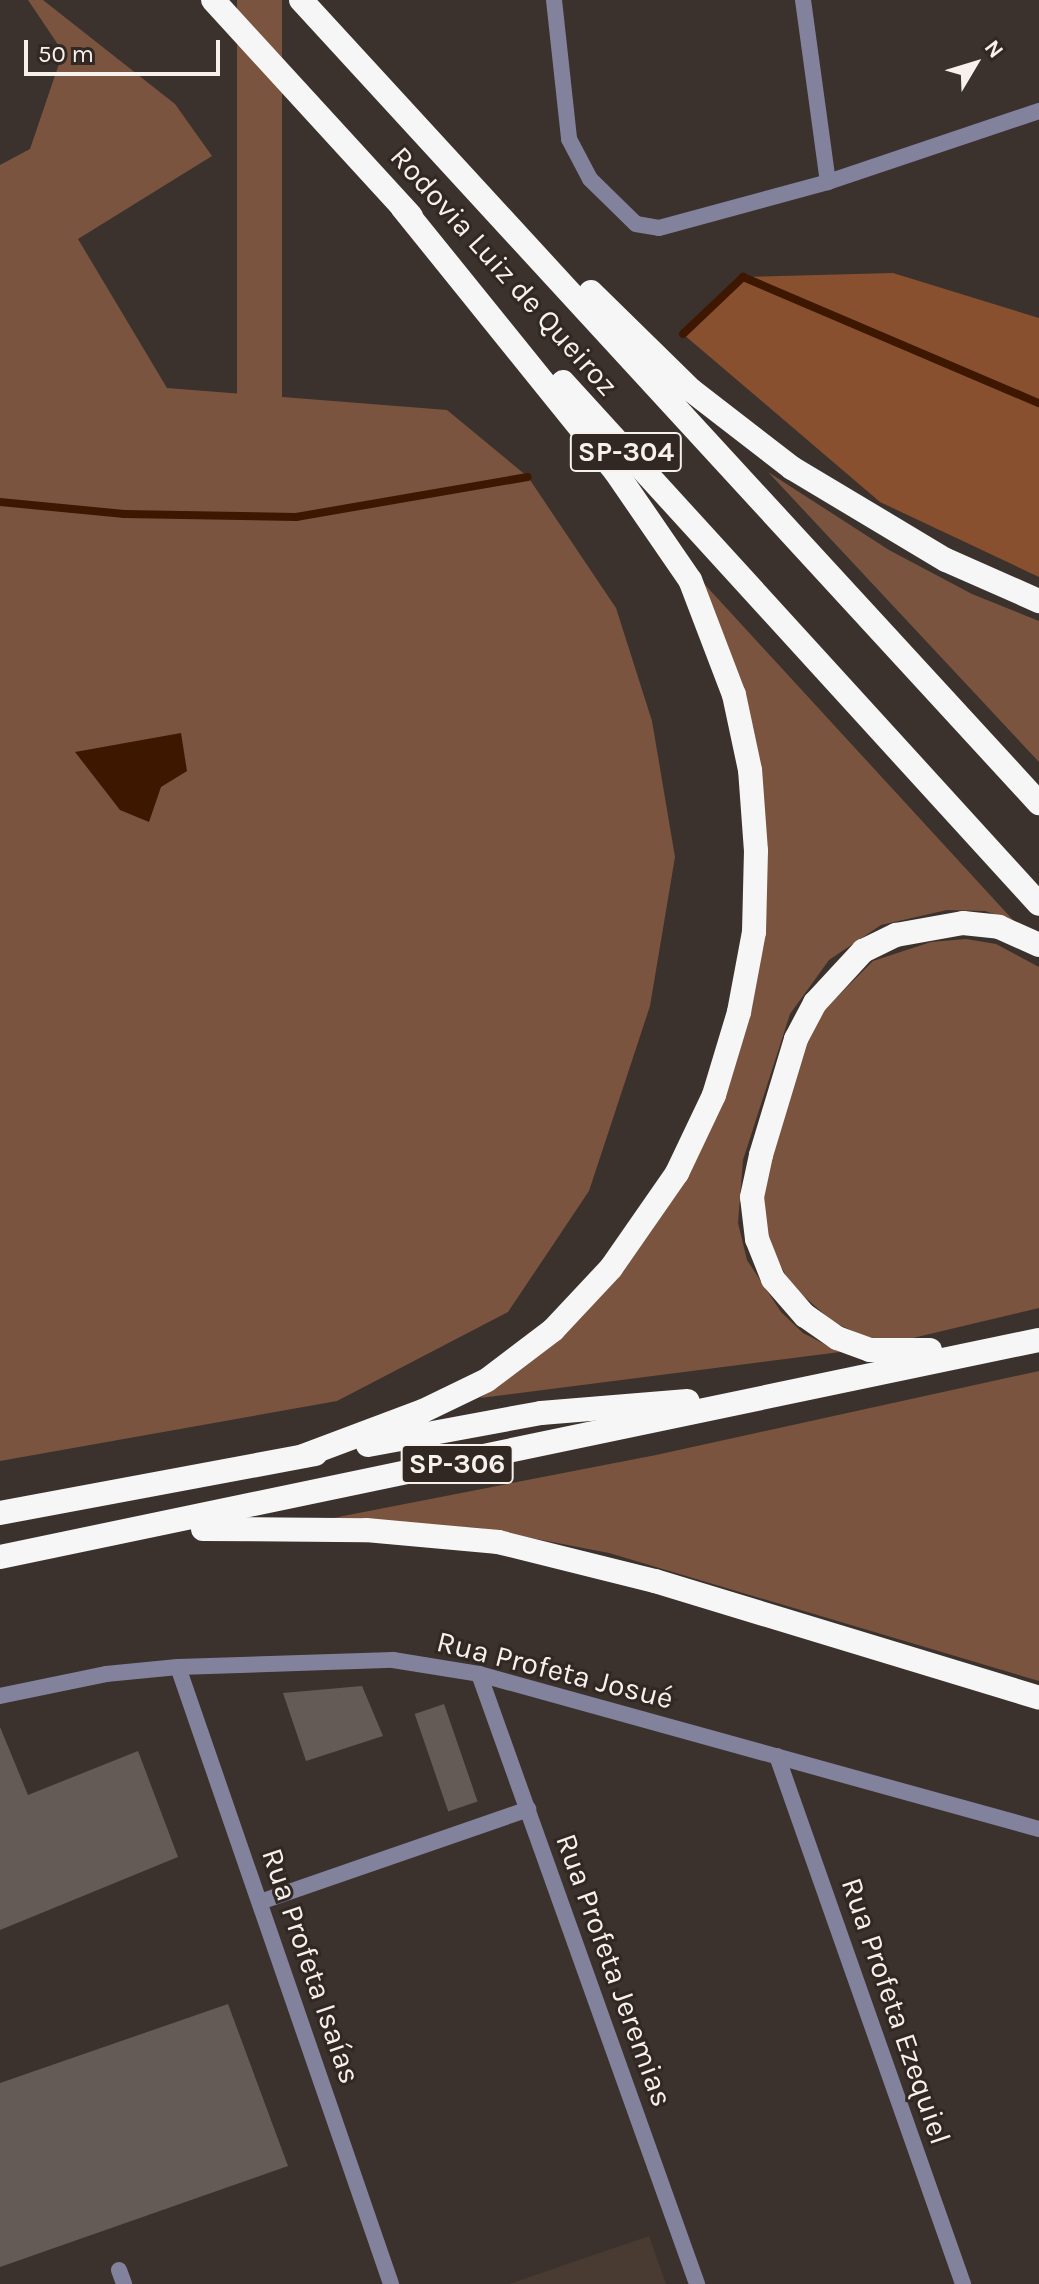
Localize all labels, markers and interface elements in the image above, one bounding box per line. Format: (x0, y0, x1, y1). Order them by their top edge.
scale bar (28, 24, 224, 74)
north arrow (935, 24, 1015, 104)
text: N (979, 35, 1009, 63)
text: 50 m (38, 40, 94, 68)
street label: Rodovia Luiz de Queiroz (383, 139, 625, 403)
road number: SP-304 (568, 428, 684, 476)
road number: SP-306 (399, 1440, 515, 1488)
street label: Rua Profeta Josué (433, 1623, 677, 1717)
street label: Rua Profeta Jeremias (548, 1829, 680, 2111)
street label: Rua Profeta Isaías (254, 1844, 368, 2088)
street label: Rua Profeta Ezequiel (833, 1873, 959, 2149)

